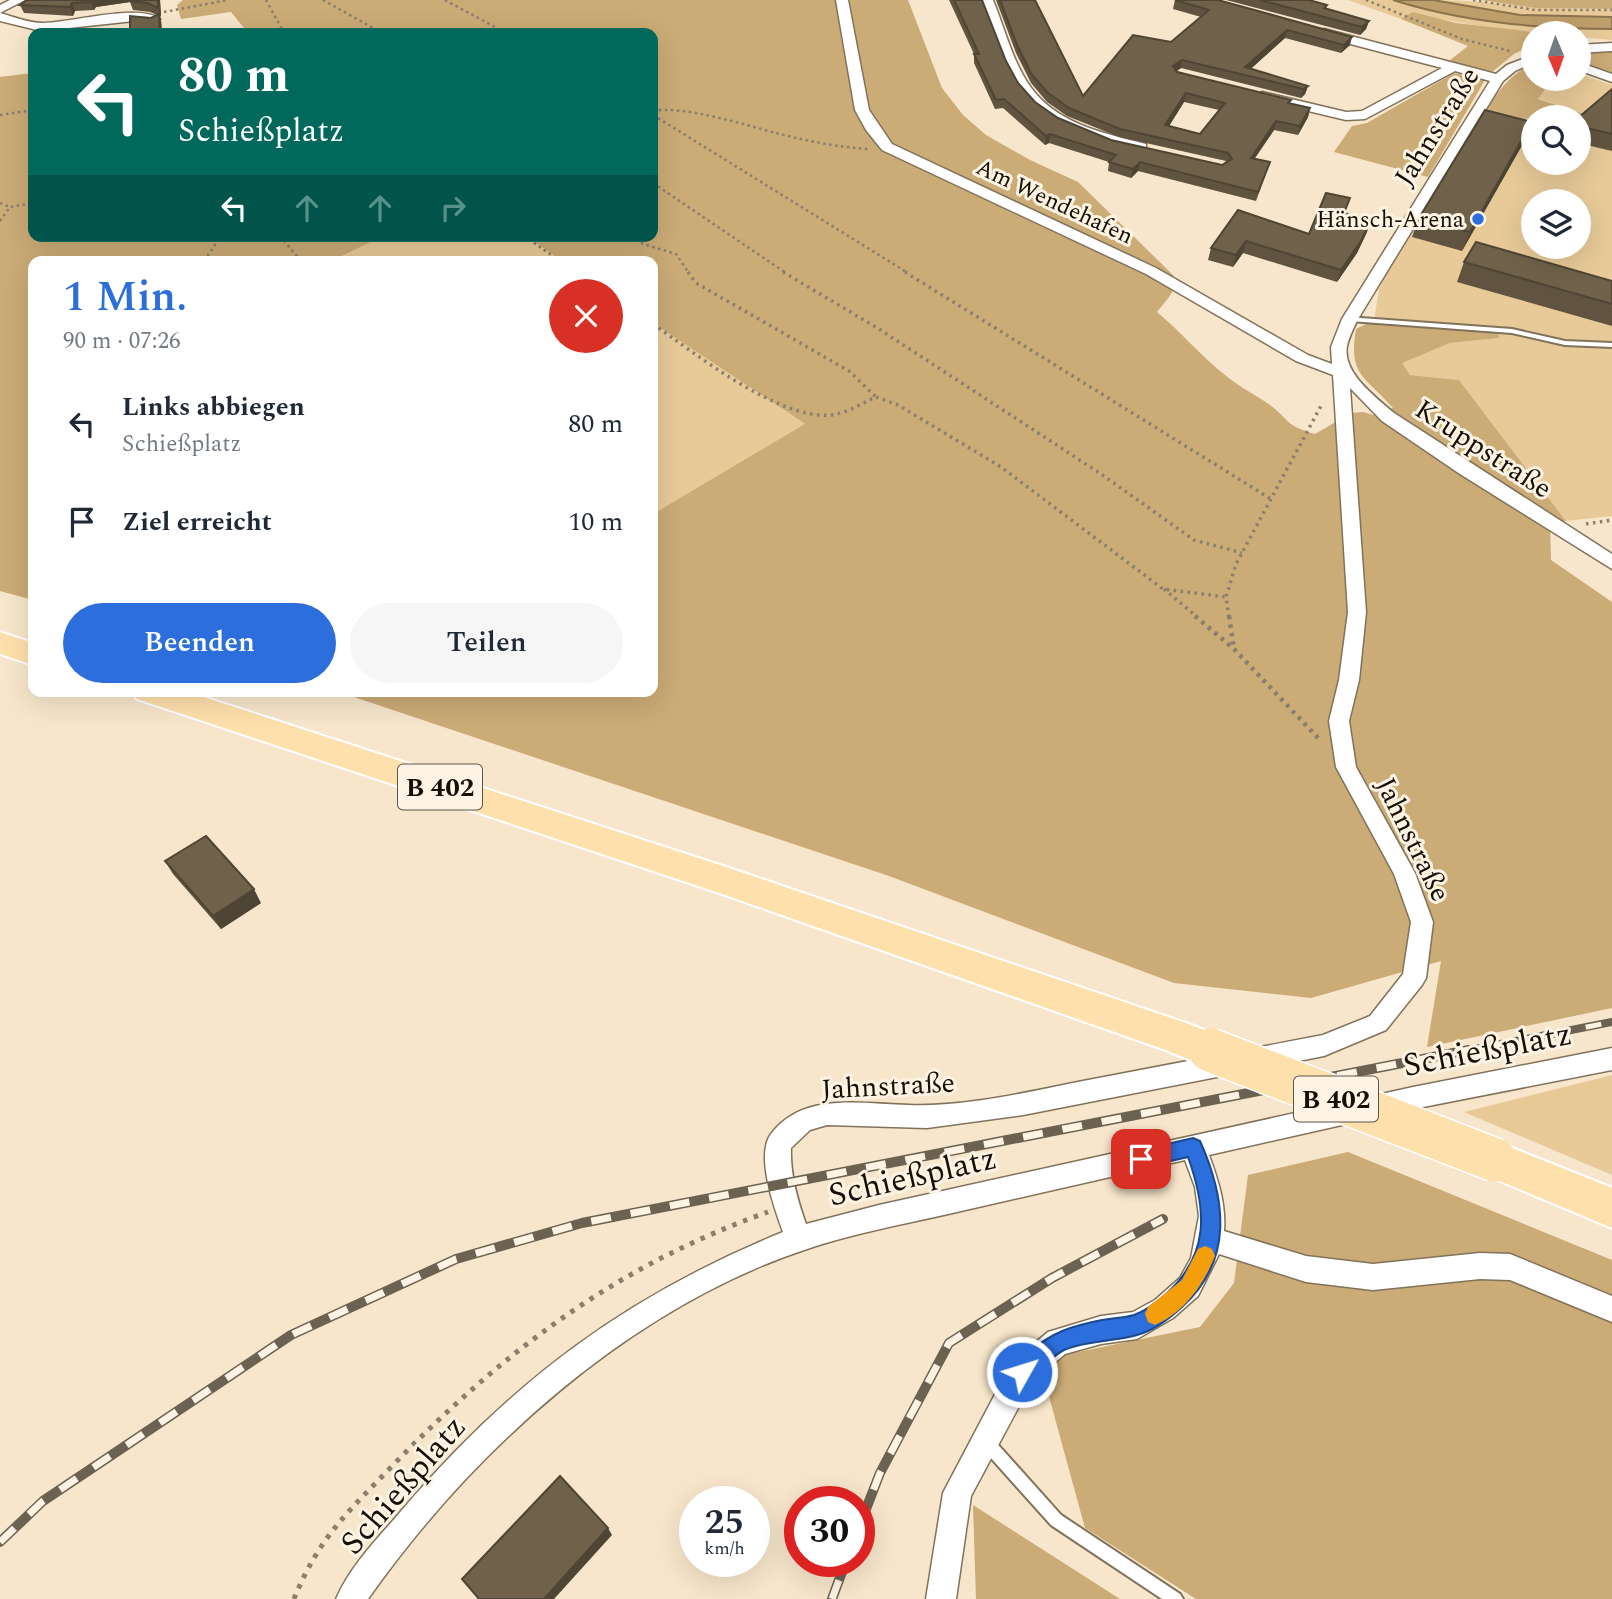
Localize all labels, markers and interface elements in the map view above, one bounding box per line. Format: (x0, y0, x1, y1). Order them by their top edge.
north arrow (1521, 21, 1591, 91)
map controls (1521, 21, 1591, 259)
text: 80 m (178, 39, 289, 114)
icon: left (63, 56, 154, 147)
street label: Jahnstraße (1384, 59, 1491, 195)
button: search (1521, 105, 1591, 175)
text: Schießplatz (178, 107, 344, 156)
street label: Am Wendehafen (970, 151, 1139, 254)
icon: left (215, 189, 253, 227)
icon: ahead (288, 189, 326, 227)
icon: ahead (361, 189, 399, 227)
icon: right (434, 189, 472, 227)
button: layers (1521, 189, 1591, 259)
place label: Hänsch-Arena (1316, 203, 1464, 238)
marker: Hänsch-Arena (1470, 211, 1486, 227)
text: 1 Min. (63, 266, 187, 329)
button: close (549, 279, 623, 353)
text: 90 m · 07:26 (63, 324, 181, 359)
text: Links abbiegen (122, 387, 305, 427)
street label: Kruppstraße (1406, 389, 1560, 510)
text: 80 m (568, 404, 623, 444)
icon: left (63, 405, 101, 443)
text: Schießplatz (122, 427, 241, 462)
text: Ziel erreicht (122, 502, 272, 542)
text: 10 m (568, 502, 623, 542)
icon: arrive (63, 503, 101, 541)
button: Beenden (63, 603, 336, 683)
button: Teilen (350, 603, 623, 683)
road number: B 402 (398, 764, 482, 810)
street label: Jahnstraße (1364, 770, 1461, 909)
street label: Schießplatz (1398, 1009, 1576, 1091)
street label: Jahnstraße (820, 1062, 956, 1111)
road number: B 402 (1294, 1076, 1378, 1122)
pin (1111, 1129, 1171, 1189)
street label: Schießplatz (823, 1133, 1002, 1221)
icon: arrive (1122, 1140, 1160, 1178)
position arrow (985, 1335, 1059, 1409)
street label: Schießplatz (328, 1404, 479, 1566)
speed limit sign: 30 (784, 1486, 875, 1577)
text: 25 (705, 1496, 744, 1549)
text: km/h (704, 1535, 745, 1562)

